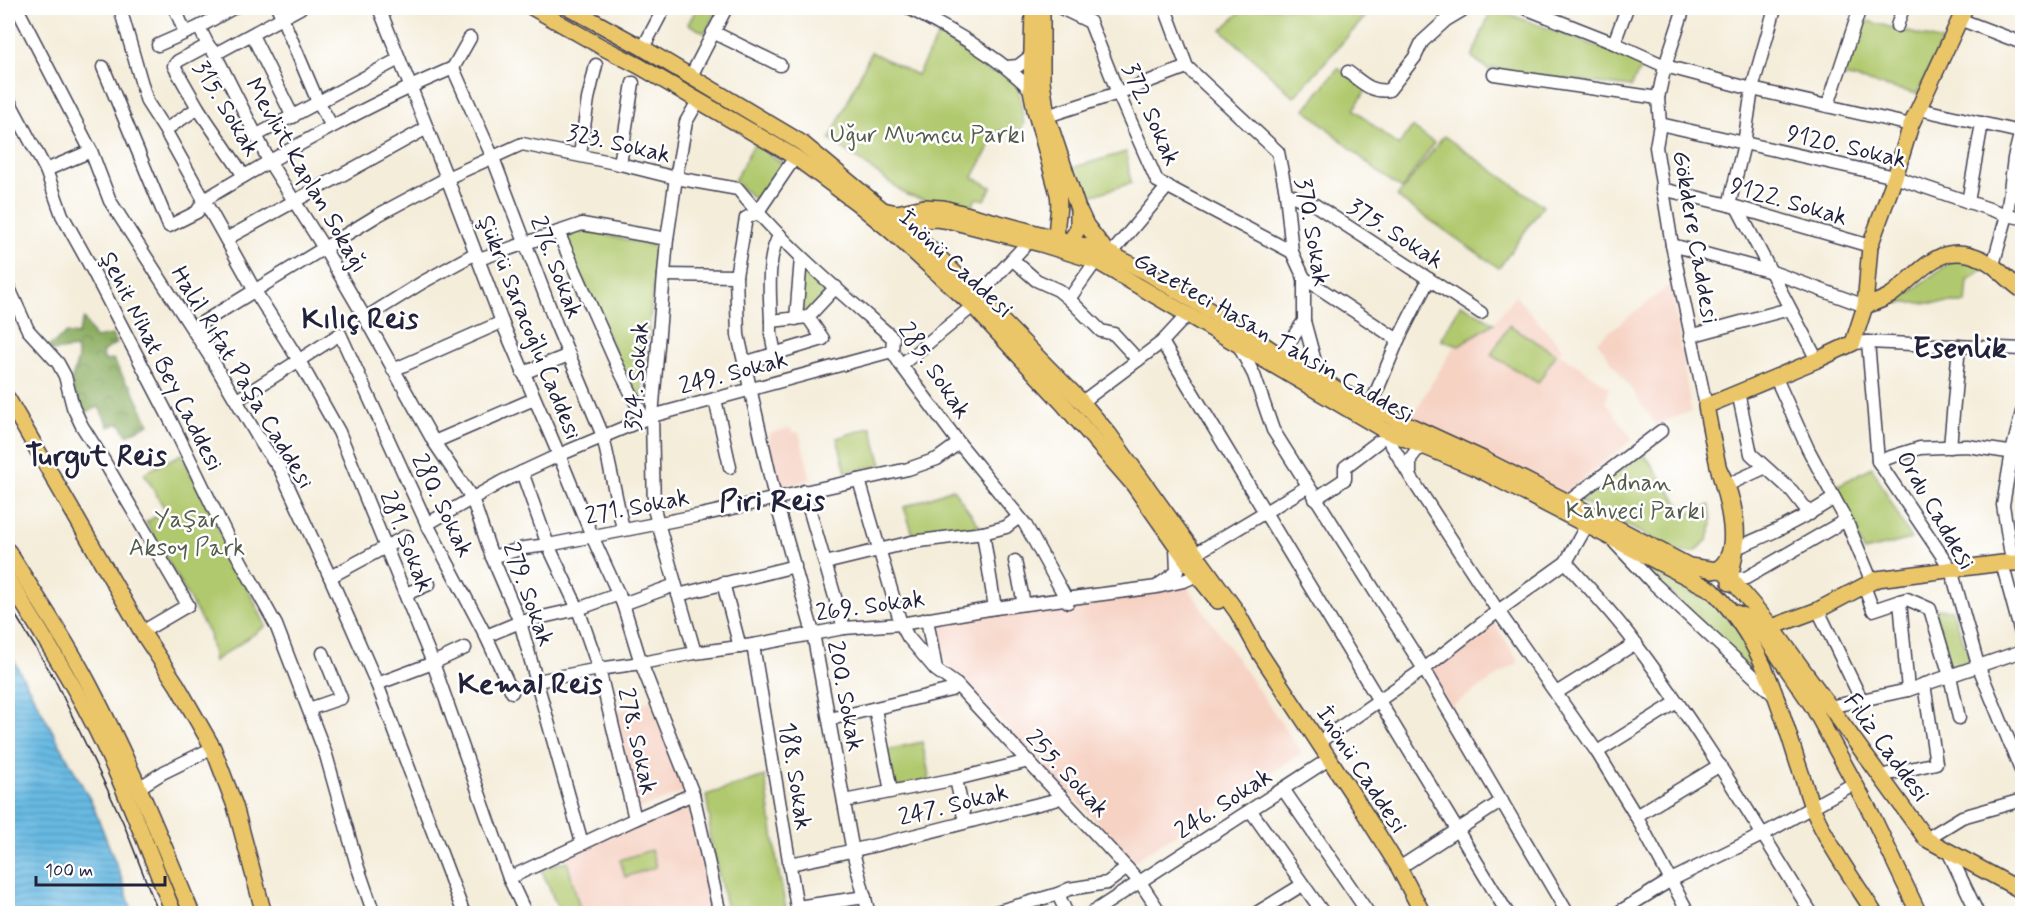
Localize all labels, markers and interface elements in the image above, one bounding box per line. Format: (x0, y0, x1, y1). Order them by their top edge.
street label: 315. Sokak (185, 55, 267, 163)
street label: 372. Sokak (1114, 58, 1187, 171)
street label: Mevlüt Kaplan Sokağı (237, 73, 374, 279)
street label: 323. Sokak (564, 117, 674, 171)
street label: 9120. Sokak (1784, 119, 1910, 176)
park label: Uğur Mumcu Parkı (830, 120, 1026, 151)
street label: Gökdere Caddesi (1664, 148, 1725, 326)
street label: 9122. Sokak (1726, 171, 1851, 234)
street label: 370. Sokak (1287, 176, 1336, 289)
street label: 375. Sokak (1341, 192, 1449, 277)
street label: İnönü Caddesi (891, 203, 1019, 325)
street label: Şükrü Saracoğlu Caddesi (469, 211, 588, 444)
street label: 276. Sokak (522, 212, 589, 323)
street label: Gazeteci Hasan Tahsin Caddesi (1128, 245, 1419, 431)
street label: Şehit Nihat Bey Caddesi (92, 247, 229, 477)
street label: Halil Rıfat Paşa Caddesi (163, 261, 321, 495)
district label: Kılıç Reis (302, 300, 419, 339)
street label: 285. Sokak (890, 316, 978, 425)
street label: 324. Sokak (618, 320, 657, 432)
district label: Esenlik (1913, 329, 2007, 368)
street label: 249. Sokak (676, 344, 791, 403)
district label: Turgut Reis (25, 437, 168, 479)
street label: Ordu Caddesi (1888, 446, 1981, 576)
street label: 280. Sokak (403, 449, 480, 563)
park label: Adnan Kahveci Parkı (1566, 468, 1706, 527)
street label: 271. Sokak (583, 482, 692, 533)
district label: Piri Reis (719, 482, 826, 521)
street label: 281. Sokak (371, 486, 440, 597)
park label: Yaşar Aksoy Park (129, 505, 245, 564)
street label: 279. Sokak (494, 538, 561, 651)
street label: 269. Sokak (814, 583, 927, 629)
street label: 200. Sokak (819, 638, 870, 754)
district label: Kemal Reis (458, 665, 603, 704)
street label: 278. Sokak (609, 685, 664, 798)
street label: Filiz Caddesi (1836, 687, 1936, 808)
street label: İnönü Caddesi (1308, 700, 1414, 839)
street label: 188. Sokak (771, 720, 818, 833)
street label: 255. Sokak (1018, 723, 1116, 825)
street label: 246. Sokak (1169, 761, 1278, 847)
street label: 247. Sokak (895, 777, 1011, 834)
scale bar (36, 849, 165, 887)
text: 100 m (45, 859, 93, 883)

